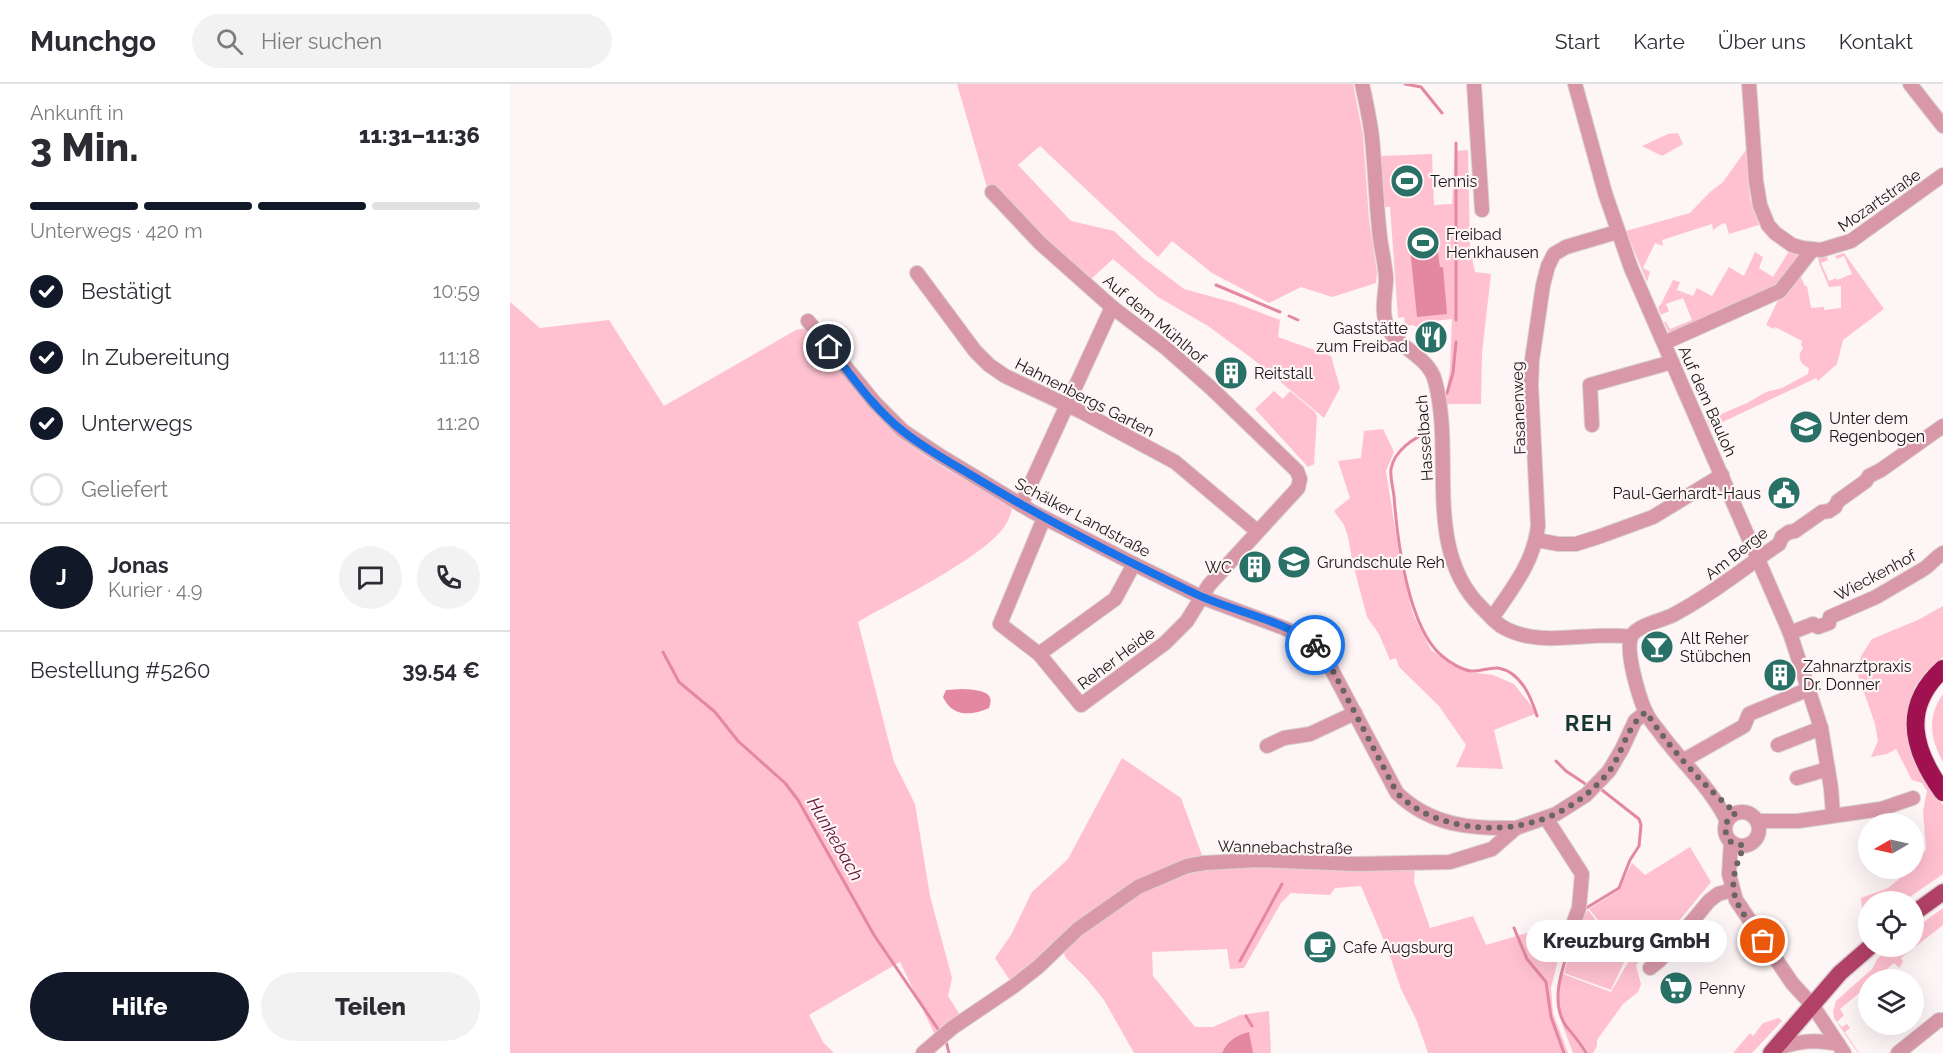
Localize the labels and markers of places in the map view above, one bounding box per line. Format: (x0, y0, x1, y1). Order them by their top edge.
sports icon: Tennis (1389, 163, 1425, 199)
place label: Tennis (1430, 172, 1478, 191)
sports icon: Freibad Henkhausen (1405, 225, 1441, 261)
place label: Freibad Henkhausen (1446, 225, 1539, 262)
place label: Gaststätte zum Freibad (1316, 319, 1408, 356)
restaurant icon: Gaststätte zum Freibad (1413, 319, 1449, 355)
pin (803, 321, 854, 372)
building icon: Reitstall (1213, 355, 1249, 391)
place label: Reitstall (1254, 364, 1314, 383)
school or university icon: Unter dem Regenbogen (1788, 409, 1824, 445)
place label: Unter dem Regenbogen (1829, 409, 1925, 446)
public building icon: Paul-Gerhardt-Haus (1766, 475, 1802, 511)
place label: Paul-Gerhardt-Haus (1612, 484, 1761, 503)
school or university icon: Grundschule Reh (1276, 544, 1312, 580)
building icon: WC (1237, 549, 1273, 585)
place label: Grundschule Reh (1317, 553, 1445, 572)
place label: WC (1205, 558, 1232, 577)
bar icon: Alt Reher Stübchen (1639, 629, 1675, 665)
place label: Alt Reher Stübchen (1680, 629, 1751, 666)
building icon: Zahnarztpraxis Dr. Donner (1762, 657, 1798, 693)
place label: Zahnarztpraxis Dr. Donner (1803, 657, 1912, 694)
pin (1737, 915, 1788, 966)
callout: Kreuzburg GmbH (1526, 920, 1727, 962)
cafe icon: Cafe Augsburg (1302, 929, 1338, 965)
place label: Cafe Augsburg (1343, 938, 1453, 957)
supermarket icon: Penny (1658, 970, 1694, 1006)
place label: Penny (1699, 979, 1746, 998)

